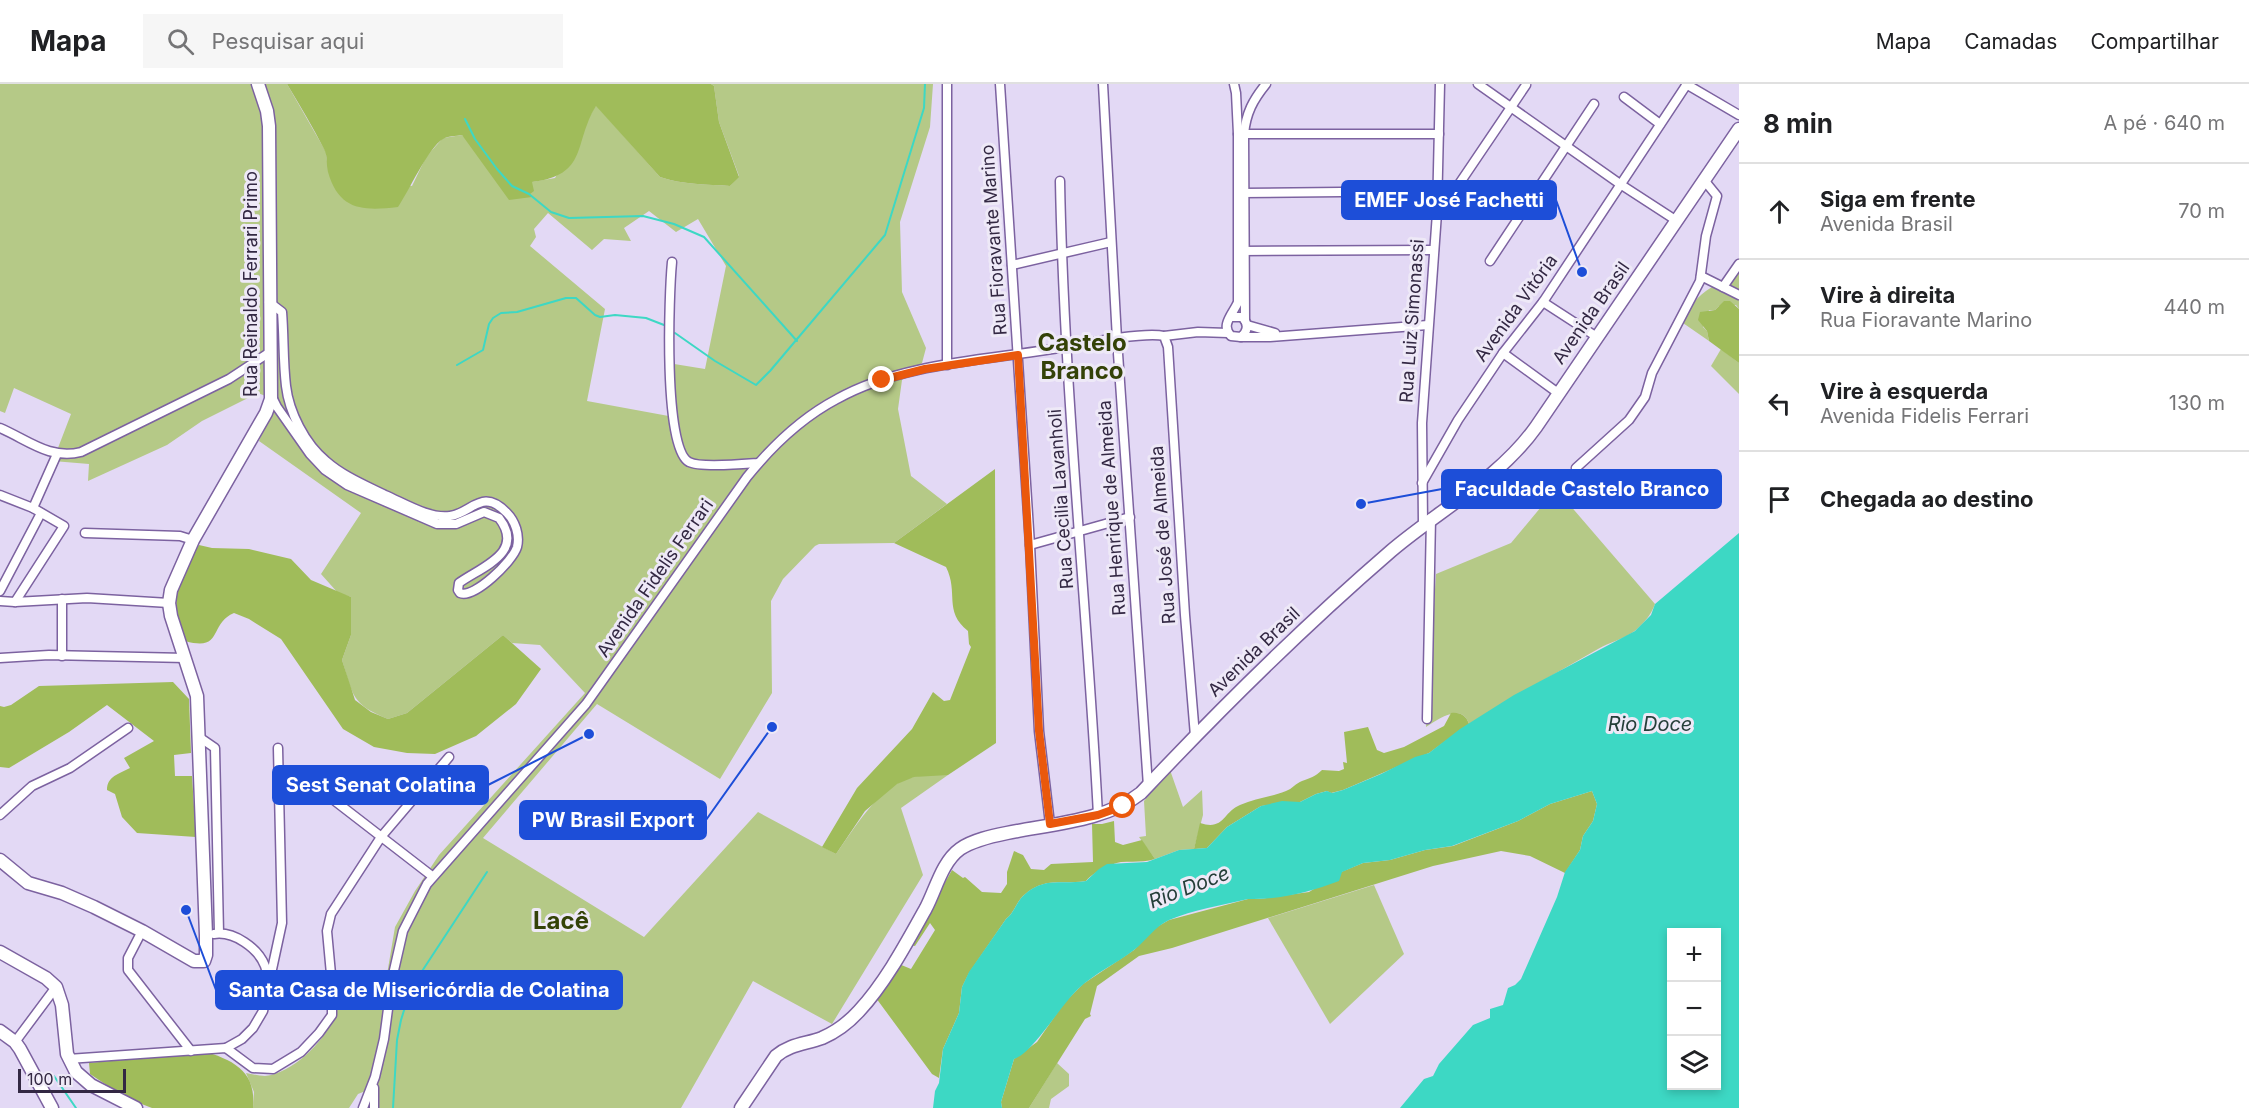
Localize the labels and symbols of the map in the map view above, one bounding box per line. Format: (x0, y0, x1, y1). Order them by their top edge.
street label: Rua Fioravante Marino (976, 144, 1011, 336)
street label: Rua Reinaldo Ferrari Primo (240, 171, 261, 397)
callout: EMEF José Fachetti (1342, 181, 1556, 219)
text: EMEF José Fachetti (1354, 188, 1544, 212)
street label: Rua Luiz Simonassi (1395, 238, 1428, 404)
street label: Avenida Vitória (1470, 250, 1562, 365)
street label: Avenida Brasil (1548, 258, 1633, 368)
district label: Castelo Branco (1037, 328, 1127, 385)
route end (868, 366, 894, 392)
street label: Rua Henrique de Almeida (1094, 400, 1129, 616)
street label: Rua Cecilia Lavanholi (1044, 408, 1077, 590)
street label: Rua José de Almeida (1146, 445, 1179, 625)
callout: Faculdade Castelo Branco (1442, 470, 1721, 508)
text: Faculdade Castelo Branco (1455, 477, 1709, 501)
street label: Avenida Fidelis Ferrari (592, 495, 717, 661)
street label: Avenida Brasil (1203, 603, 1304, 701)
water label: Rio Doce (1608, 712, 1692, 736)
callout: Sest Senat Colatina (273, 766, 488, 804)
text: Sest Senat Colatina (286, 773, 476, 797)
route start (1109, 792, 1135, 818)
callout: PW Brasil Export (520, 801, 706, 839)
text: PW Brasil Export (532, 808, 694, 832)
water label: Rio Doce (1145, 861, 1233, 913)
district label: Lacê (533, 906, 589, 935)
callout: Santa Casa de Misericórdia de Colatina (216, 971, 622, 1009)
text: Santa Casa de Misericórdia de Colatina (228, 978, 610, 1002)
scale bar (18, 1066, 126, 1094)

